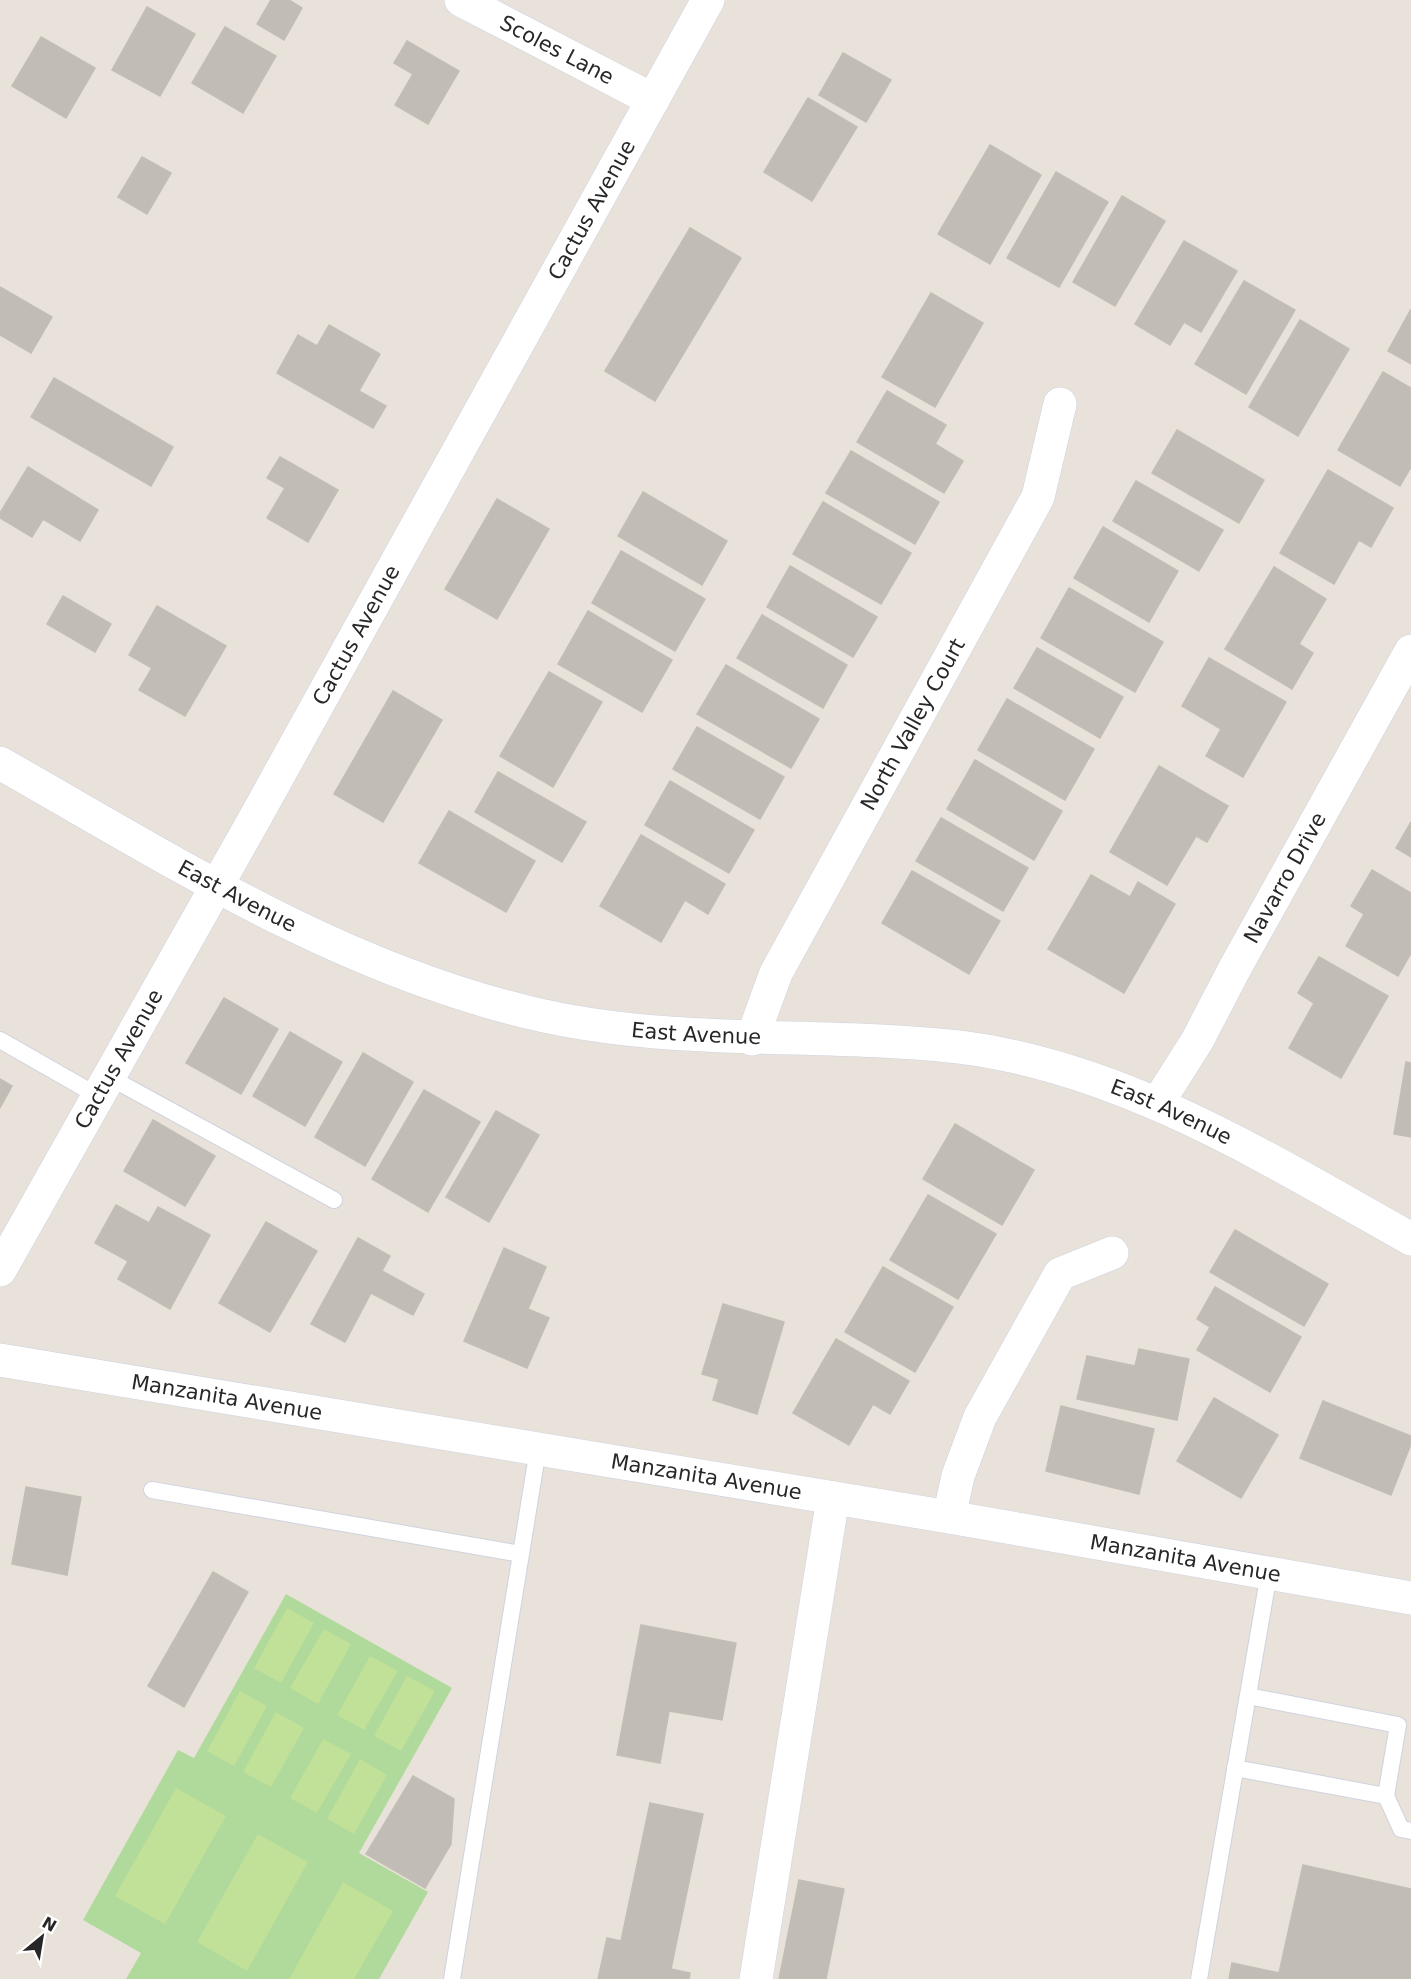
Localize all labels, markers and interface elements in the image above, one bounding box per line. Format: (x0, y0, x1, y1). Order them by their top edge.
street label: Scoles Lane (496, 10, 618, 89)
street label: Cactus Avenue (543, 136, 640, 284)
street label: Cactus Avenue (308, 561, 405, 709)
street label: North Valley Court (856, 634, 970, 815)
street label: Navarro Drive (1239, 808, 1331, 947)
street label: East Avenue (174, 855, 300, 937)
street label: Cactus Avenue (70, 985, 168, 1133)
street label: East Avenue (630, 1018, 762, 1049)
street label: East Avenue (1107, 1075, 1236, 1150)
street label: Manzanita Avenue (130, 1370, 324, 1425)
street label: Manzanita Avenue (609, 1449, 804, 1504)
street label: Manzanita Avenue (1088, 1530, 1283, 1587)
north arrow (12, 1907, 72, 1967)
text: N (39, 1913, 60, 1936)

